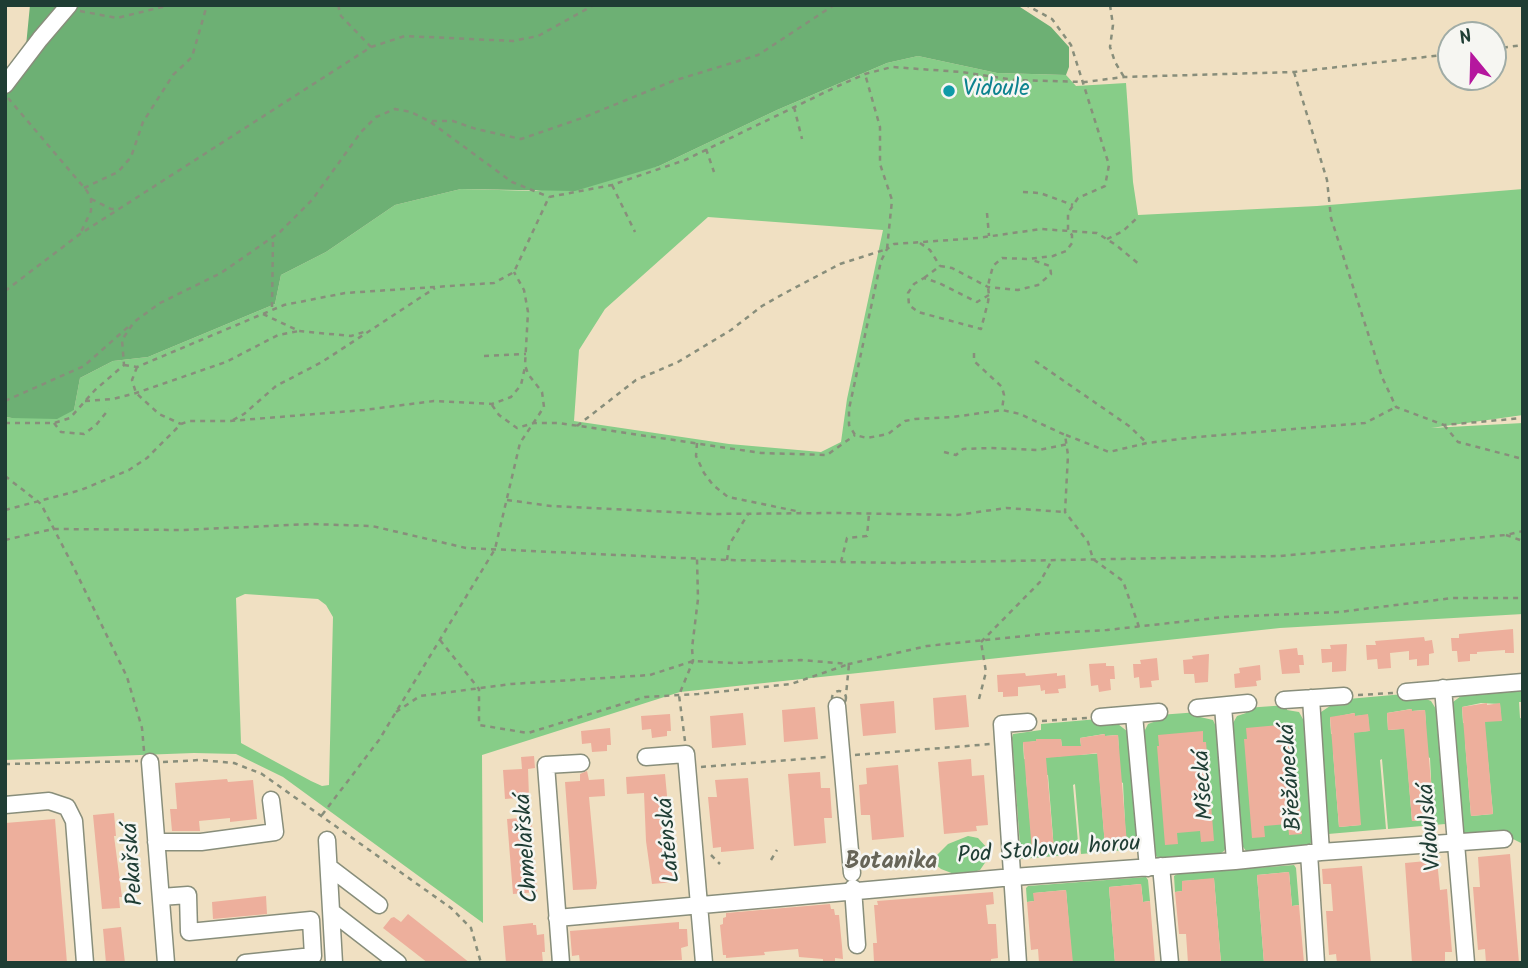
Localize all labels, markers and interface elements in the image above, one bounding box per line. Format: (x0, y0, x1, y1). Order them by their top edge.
north arrow (1437, 21, 1507, 91)
text: N (1455, 22, 1476, 54)
place label: Vidoule (963, 77, 1030, 105)
marker: Vidoule (941, 83, 957, 99)
street label: Břežánecká (1275, 722, 1311, 832)
street label: Mšecká (1190, 749, 1222, 821)
street label: Vidoulská (1414, 782, 1450, 872)
street label: Chmelařská (511, 792, 547, 904)
street label: Laténská (654, 796, 688, 884)
street label: Pekařská (118, 822, 152, 906)
street label: Pod Stolovou horou (957, 832, 1141, 872)
district label: Botanika (845, 850, 937, 878)

